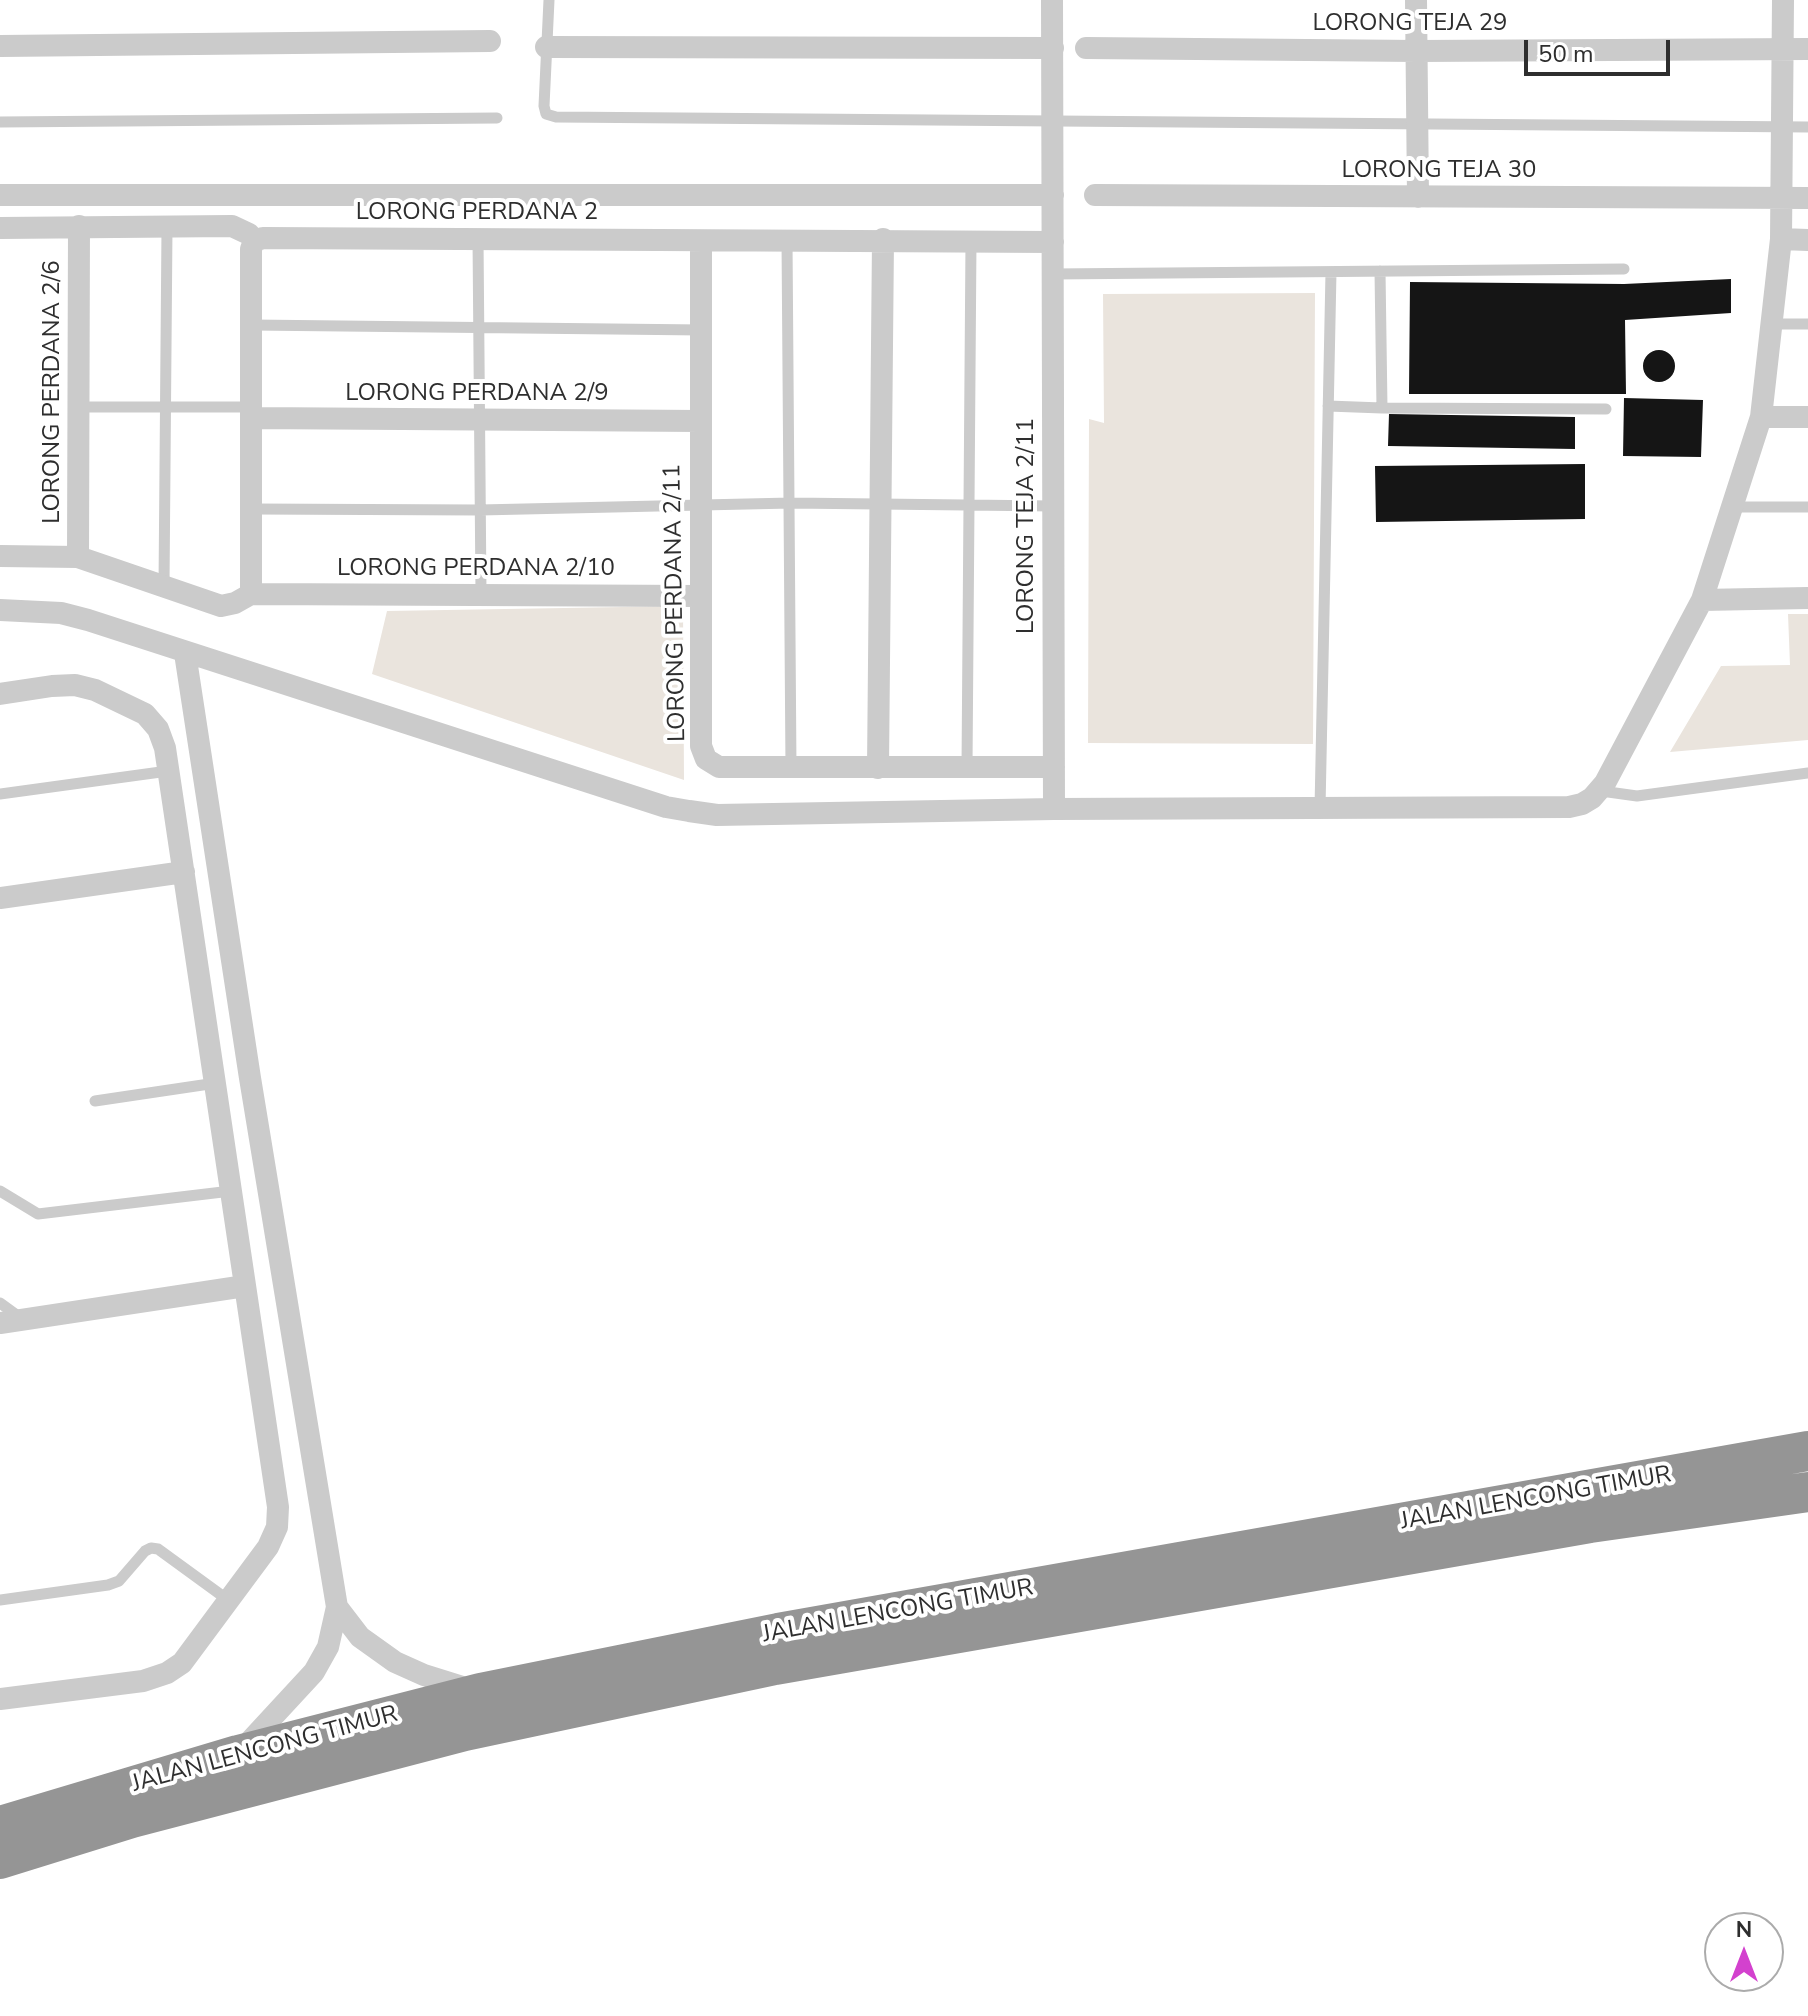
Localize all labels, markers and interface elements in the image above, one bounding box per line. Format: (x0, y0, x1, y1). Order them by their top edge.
street label: LORONG TEJA 29 (1312, 10, 1508, 38)
scale bar (1528, 24, 1674, 74)
text: 50 m (1538, 38, 1594, 70)
street label: LORONG TEJA 30 (1341, 157, 1537, 185)
street label: LORONG PERDANA 2 (356, 199, 598, 227)
street label: LORONG PERDANA 2/6 (39, 260, 67, 524)
street label: LORONG PERDANA 2/9 (345, 380, 609, 408)
street label: LORONG TEJA 2/11 (1013, 418, 1041, 634)
street label: LORONG PERDANA 2/11 (659, 464, 693, 742)
street label: LORONG PERDANA 2/10 (337, 555, 615, 583)
street label: JALAN LENCONG TIMUR (1399, 1461, 1673, 1537)
street label: JALAN LENCONG TIMUR (761, 1574, 1035, 1650)
street label: JALAN LENCONG TIMUR (129, 1701, 401, 1799)
north arrow (1704, 1912, 1784, 1992)
text: N (1736, 1915, 1752, 1945)

